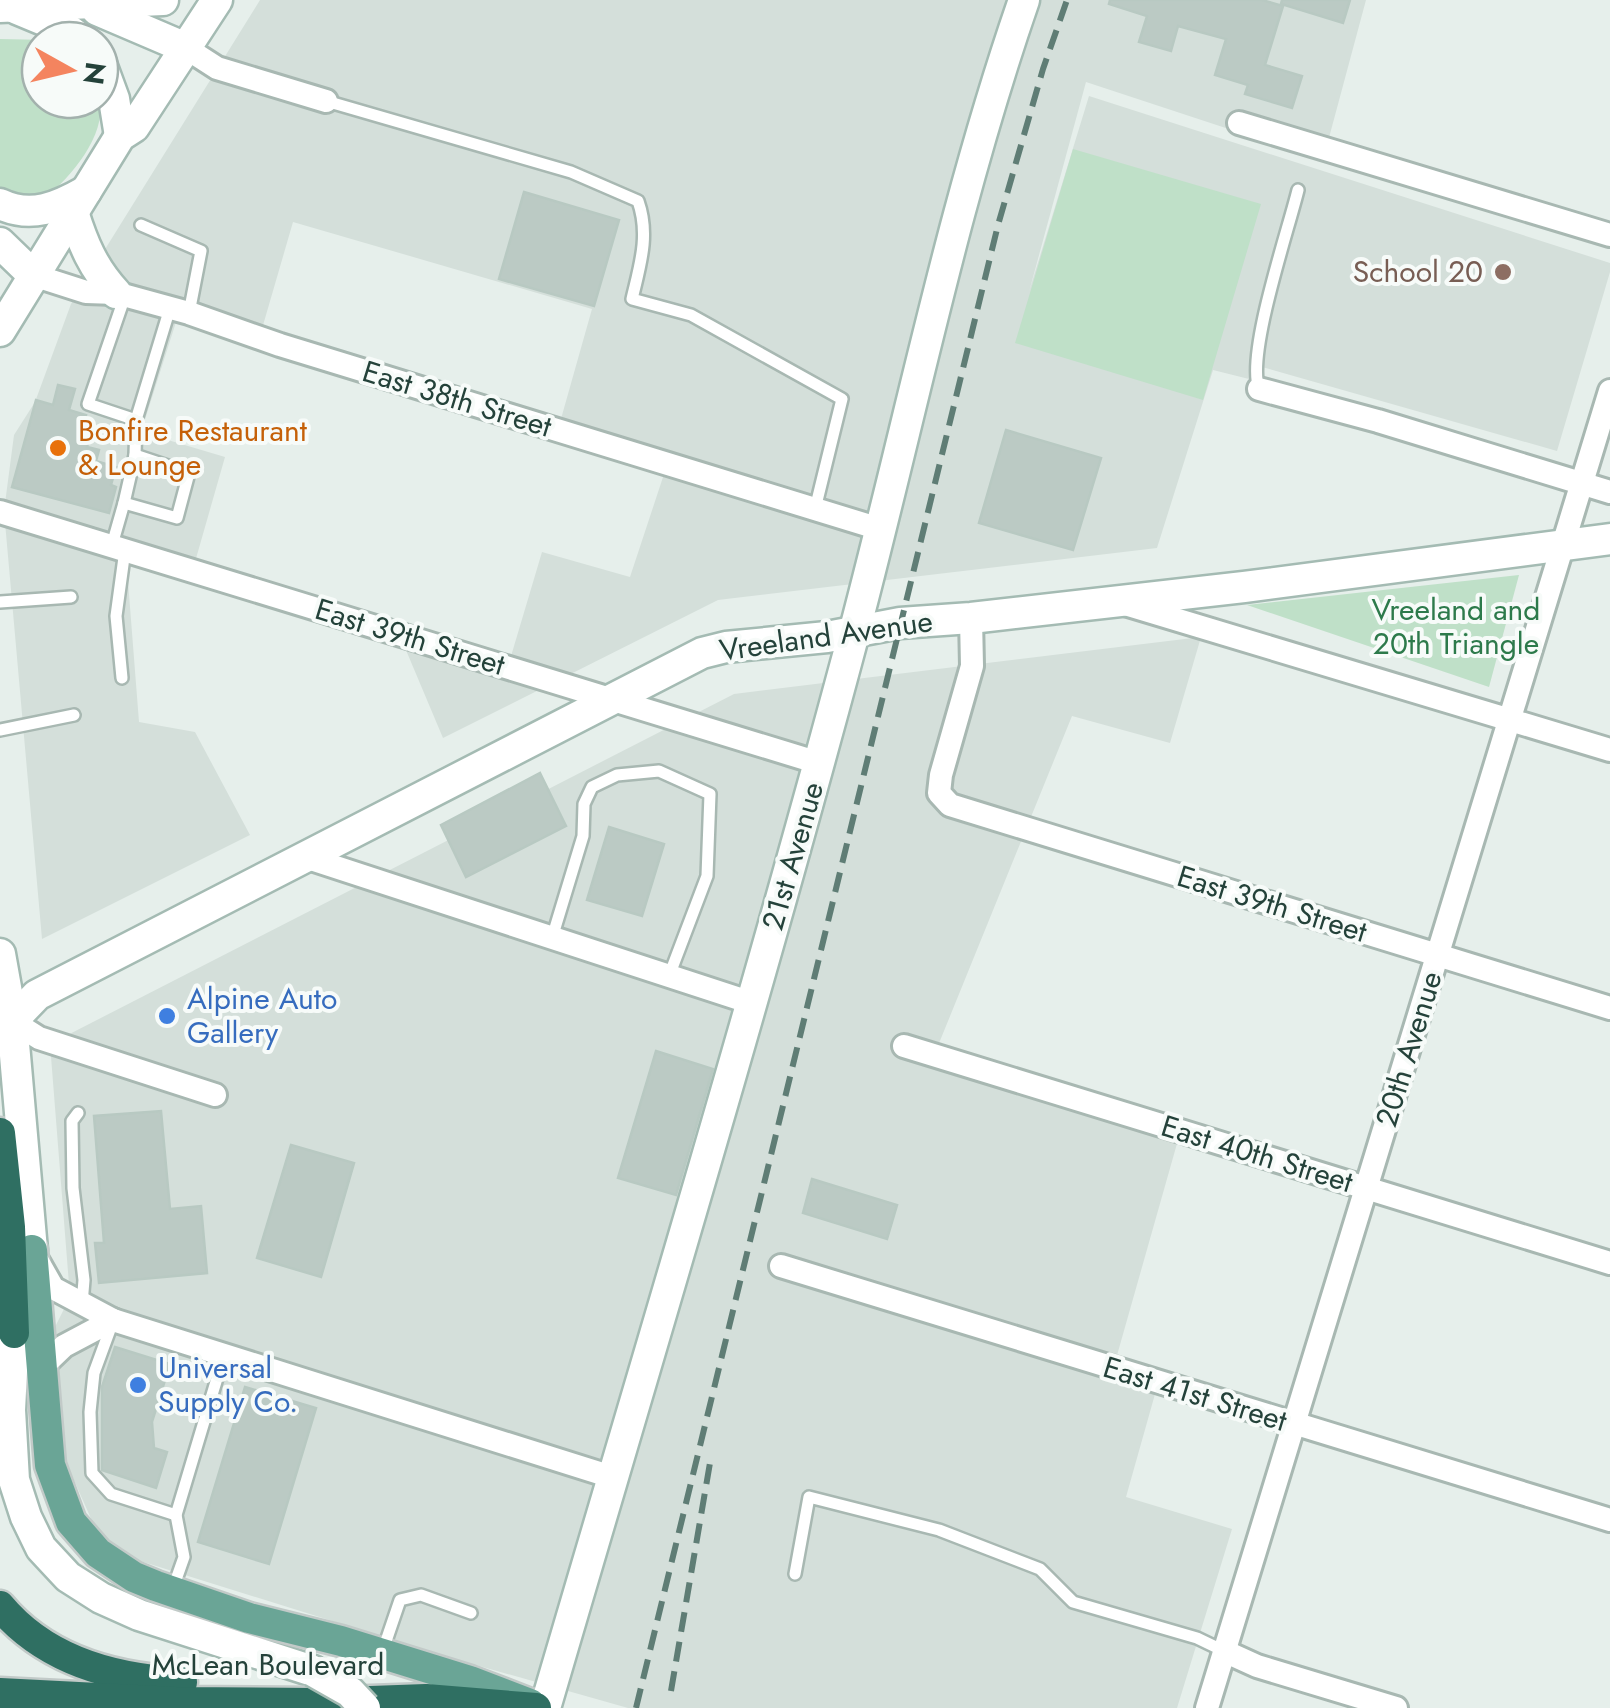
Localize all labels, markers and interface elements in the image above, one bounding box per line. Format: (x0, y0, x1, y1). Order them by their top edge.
north arrow (20, 20, 120, 120)
text: N (72, 60, 116, 87)
place label: School 20 (1353, 250, 1483, 293)
marker: School 20 (1492, 261, 1514, 283)
street label: East 38th Street (357, 349, 558, 448)
place label: Bonfire Restaurant & Lounge (78, 409, 308, 486)
marker: Bonfire Restaurant & Lounge (47, 437, 69, 459)
street label: East 39th Street (310, 587, 511, 686)
park label: Vreeland and 20th Triangle (1372, 588, 1540, 665)
street label: Vreeland Avenue (716, 599, 935, 672)
street label: 21st Avenue (751, 777, 834, 935)
street label: East 39th Street (1172, 854, 1373, 953)
street label: 20th Avenue (1365, 966, 1453, 1132)
place label: Alpine Auto Gallery (187, 977, 337, 1054)
marker: Alpine Auto Gallery (156, 1005, 178, 1027)
street label: East 40th Street (1156, 1104, 1359, 1203)
street label: East 41st Street (1098, 1345, 1293, 1442)
place label: Universal Supply Co. (158, 1346, 298, 1423)
marker: Universal Supply Co. (127, 1374, 149, 1396)
street label: McLean Boulevard (152, 1643, 384, 1686)

